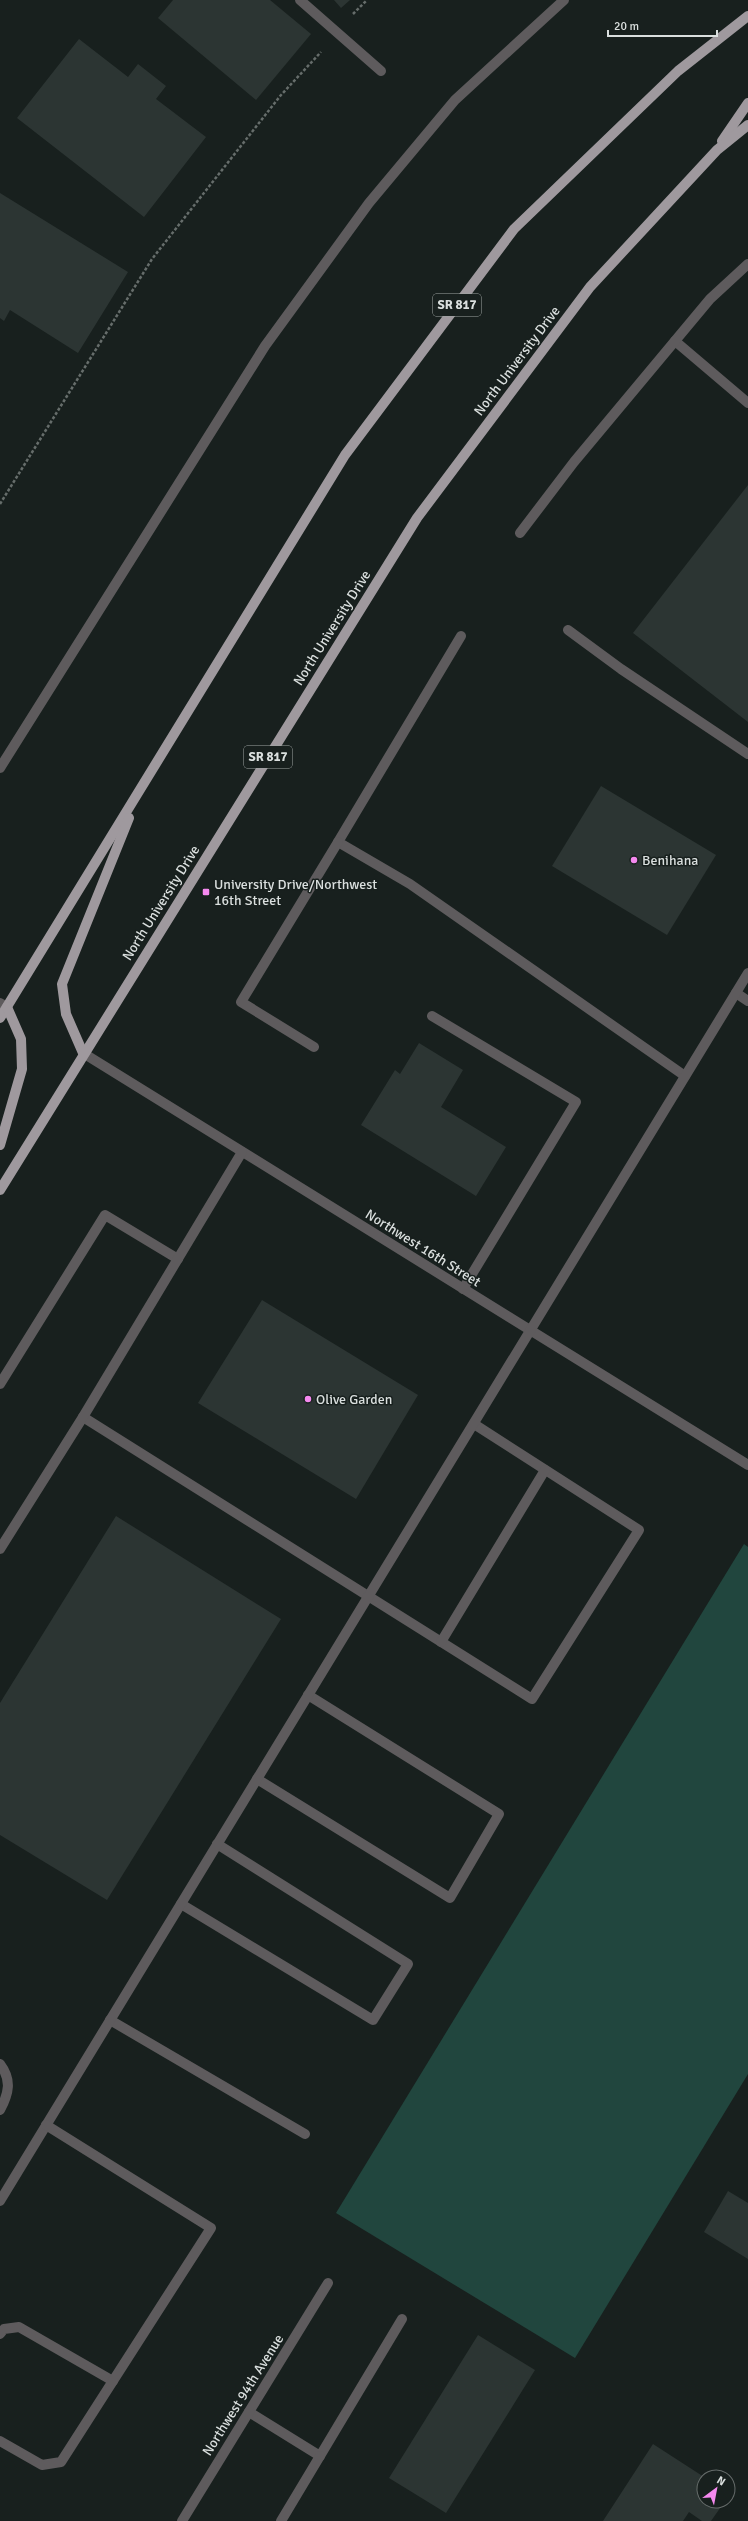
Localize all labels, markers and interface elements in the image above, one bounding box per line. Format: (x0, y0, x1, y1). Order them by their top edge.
scale bar (608, 12, 717, 38)
text: 20 m (614, 19, 639, 34)
road number: SR 817 (433, 294, 481, 316)
street label: North University Drive (470, 303, 564, 419)
street label: North University Drive (290, 567, 374, 689)
road number: SR 817 (244, 746, 292, 768)
street label: North University Drive (119, 842, 203, 964)
place label: Benihana (642, 852, 698, 869)
marker: Benihana (629, 855, 639, 865)
place label: University Drive/Northwest 16th Street (214, 876, 377, 909)
marker: University Drive/Northwest 16th Street (201, 887, 211, 897)
street label: Northwest 16th Street (362, 1206, 484, 1290)
place label: Olive Garden (316, 1391, 392, 1408)
marker: Olive Garden (303, 1394, 313, 1404)
street label: Northwest 94th Avenue (199, 2331, 287, 2459)
north arrow (696, 2469, 736, 2509)
text: N (714, 2473, 728, 2488)

